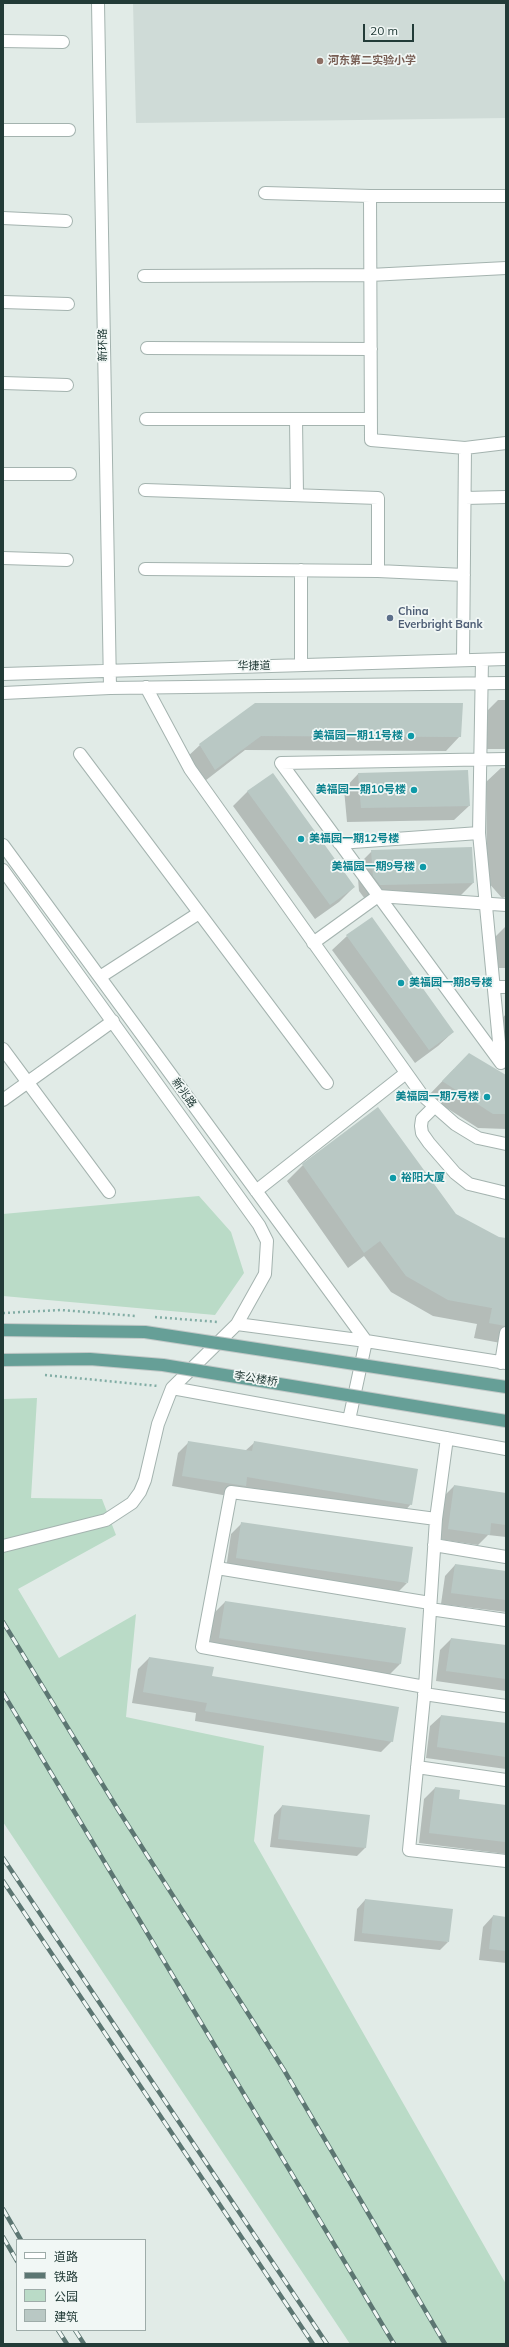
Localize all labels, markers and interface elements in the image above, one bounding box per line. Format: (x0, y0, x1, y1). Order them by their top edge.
scale bar (365, 16, 416, 42)
text: 20 m (370, 23, 398, 38)
place label: 河东第二实验小学 (328, 54, 416, 68)
marker: 河东第二实验小学 (315, 56, 325, 66)
street label: 新环路 (96, 328, 110, 362)
place label: China Everbright Bank (398, 605, 482, 631)
marker: China Everbright Bank (385, 613, 395, 623)
street label: 华捷道 (237, 659, 271, 673)
place label: 美福园一期11号楼 (313, 729, 403, 743)
marker: 美福园一期11号楼 (406, 731, 416, 741)
place label: 美福园一期10号楼 (316, 783, 406, 797)
marker: 美福园一期10号楼 (409, 785, 419, 795)
place label: 美福园一期12号楼 (309, 832, 399, 846)
marker: 美福园一期12号楼 (296, 834, 306, 844)
place label: 美福园一期9号楼 (331, 860, 415, 874)
marker: 美福园一期9号楼 (418, 862, 428, 872)
place label: 美福园一期8号楼 (409, 976, 493, 990)
marker: 美福园一期8号楼 (396, 978, 406, 988)
street label: 新兆路 (169, 1076, 199, 1110)
place label: 美福园一期7号楼 (395, 1090, 479, 1104)
marker: 美福园一期7号楼 (482, 1092, 492, 1102)
place label: 裕阳大厦 (401, 1171, 445, 1185)
marker: 裕阳大厦 (388, 1173, 398, 1183)
street label: 李公楼桥 (233, 1369, 279, 1389)
legend (16, 2239, 146, 2331)
text: 道路 (54, 2249, 78, 2264)
text: 铁路 (54, 2269, 78, 2284)
text: 公园 (54, 2289, 78, 2304)
text: 建筑 (54, 2309, 78, 2324)

